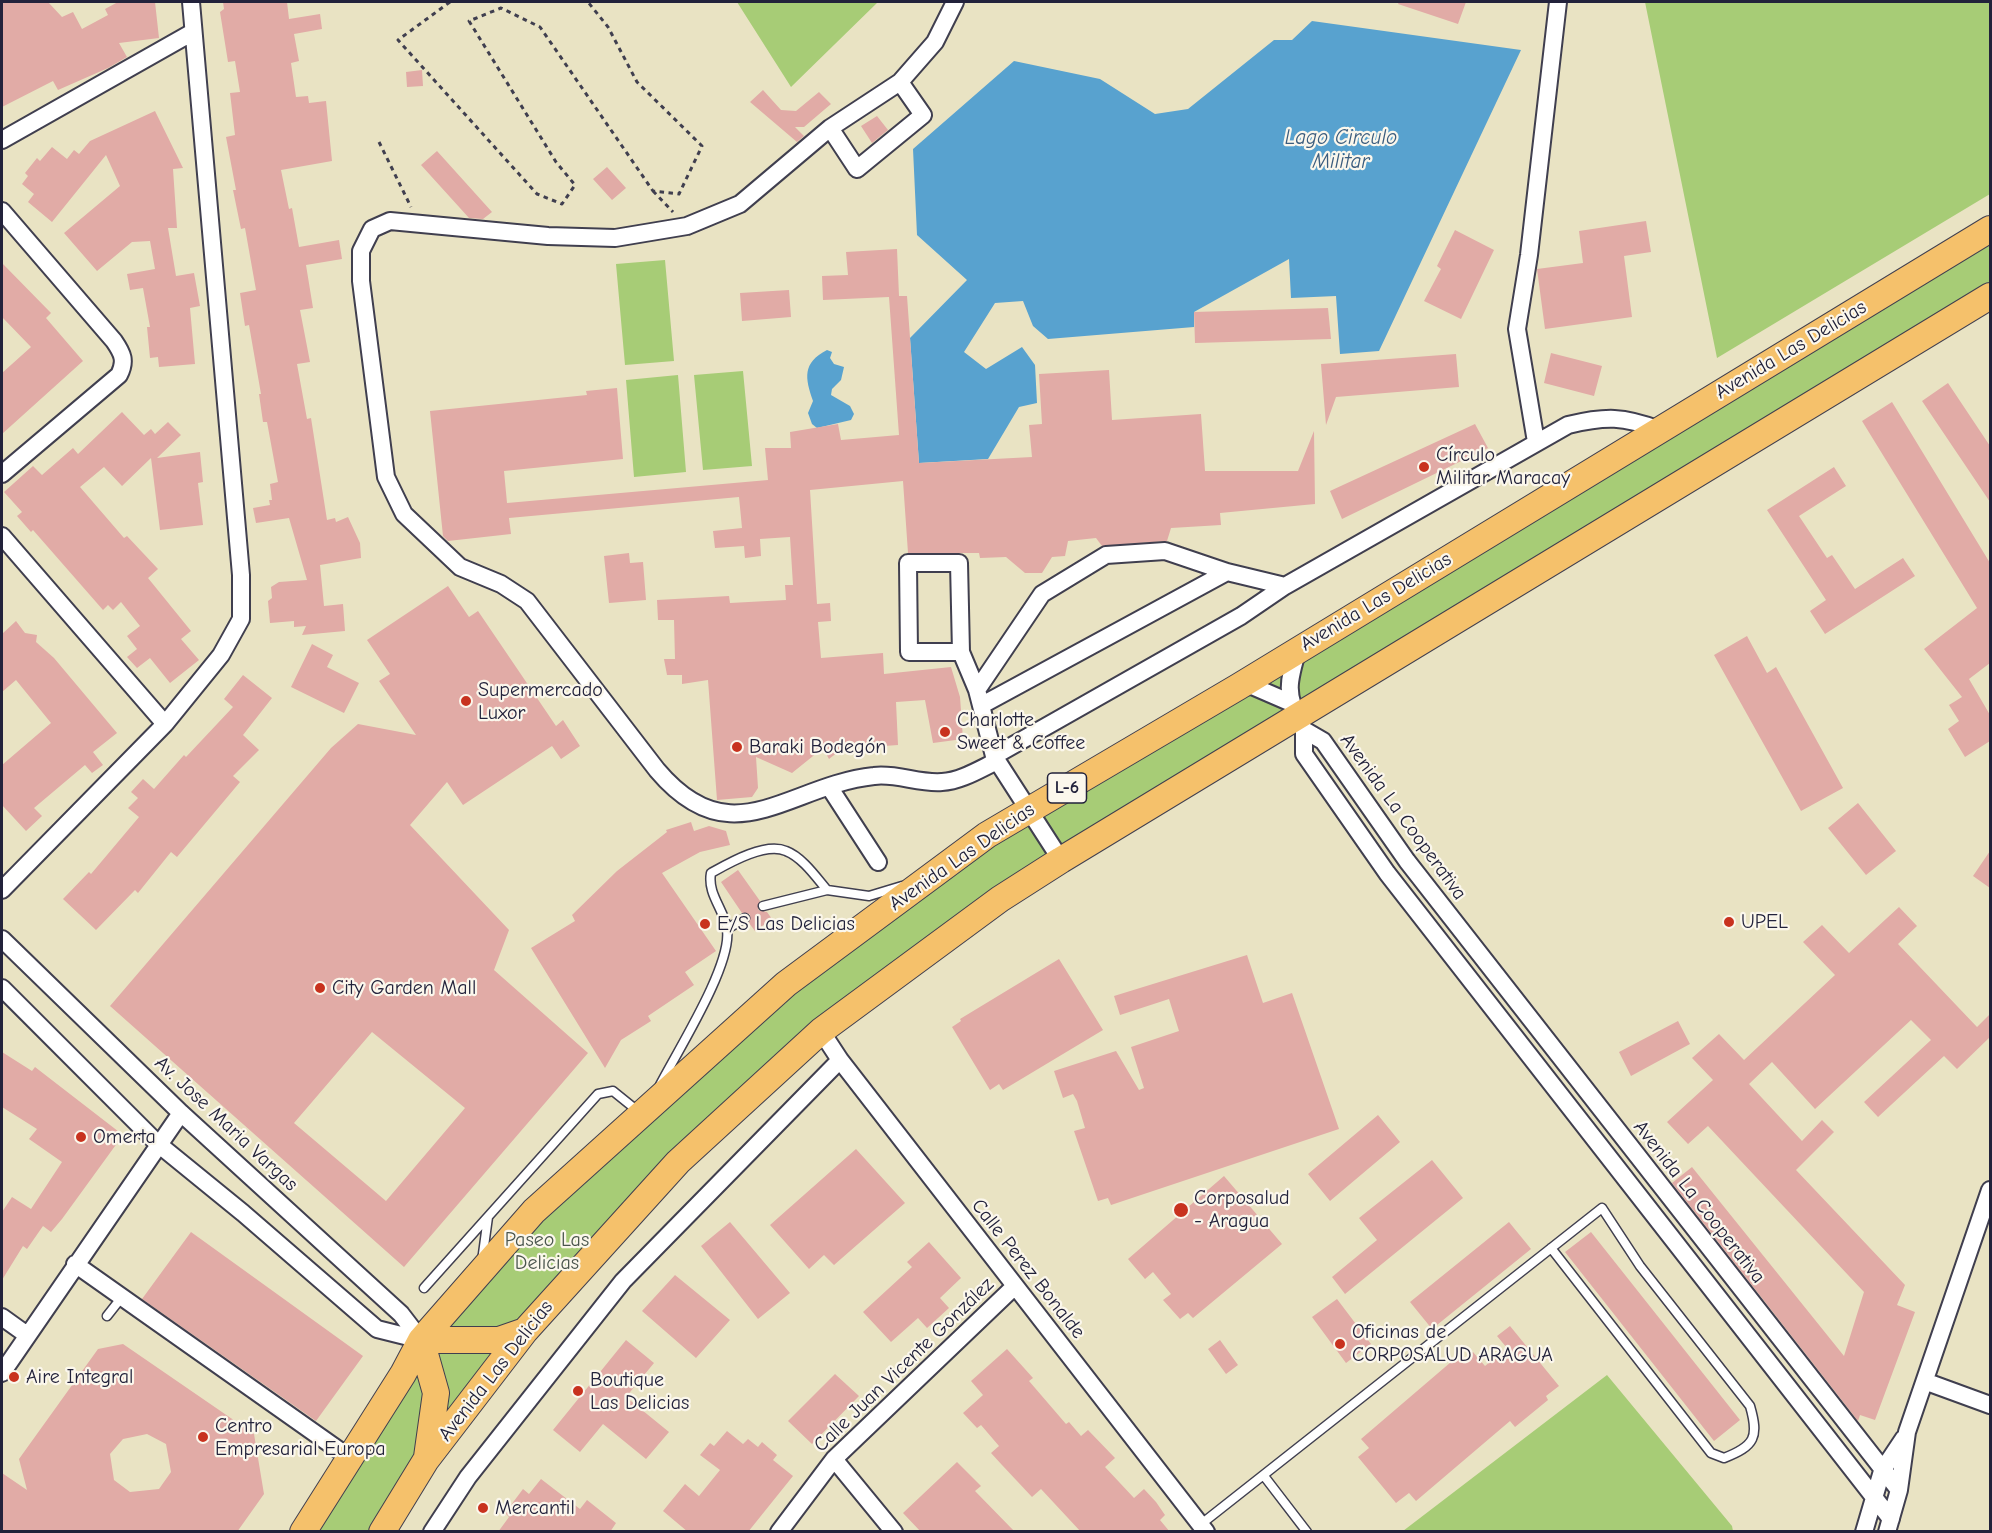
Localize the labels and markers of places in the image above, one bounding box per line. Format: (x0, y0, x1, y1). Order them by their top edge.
place label: Círculo Militar Maracay (1436, 443, 1570, 490)
marker: Círculo Militar Maracay (1417, 460, 1431, 474)
place label: Supermercado Luxor (478, 678, 603, 725)
marker: Supermercado Luxor (459, 694, 473, 708)
place label: Charlotte Sweet & Coffee (957, 708, 1085, 755)
marker: Charlotte Sweet & Coffee (938, 725, 952, 739)
place label: Baraki Bodegón (749, 735, 886, 759)
marker: Baraki Bodegón (730, 740, 744, 754)
place label: UPEL (1741, 910, 1788, 934)
place label: E/S Las Delicias (717, 912, 855, 936)
marker: UPEL (1722, 915, 1736, 929)
marker: E/S Las Delicias (698, 917, 712, 931)
place label: City Garden Mall (332, 976, 476, 1000)
marker: City Garden Mall (313, 981, 327, 995)
place label: Omerta (93, 1125, 156, 1149)
marker: Omerta (74, 1130, 88, 1144)
place label: Corposalud - Aragua (1194, 1186, 1290, 1233)
marker: Corposalud - Aragua (1172, 1201, 1190, 1219)
place label: Oficinas de CORPOSALUD ARAGUA (1352, 1320, 1553, 1367)
marker: Oficinas de CORPOSALUD ARAGUA (1333, 1337, 1347, 1351)
place label: Aire Integral (26, 1365, 133, 1389)
place label: Boutique Las Delicias (590, 1368, 689, 1415)
marker: Aire Integral (7, 1370, 21, 1384)
marker: Boutique Las Delicias (571, 1384, 585, 1398)
place label: Centro Empresarial Europa (215, 1414, 386, 1461)
marker: Centro Empresarial Europa (196, 1430, 210, 1444)
place label: Mercantil (495, 1496, 575, 1520)
marker: Mercantil (476, 1501, 490, 1515)

